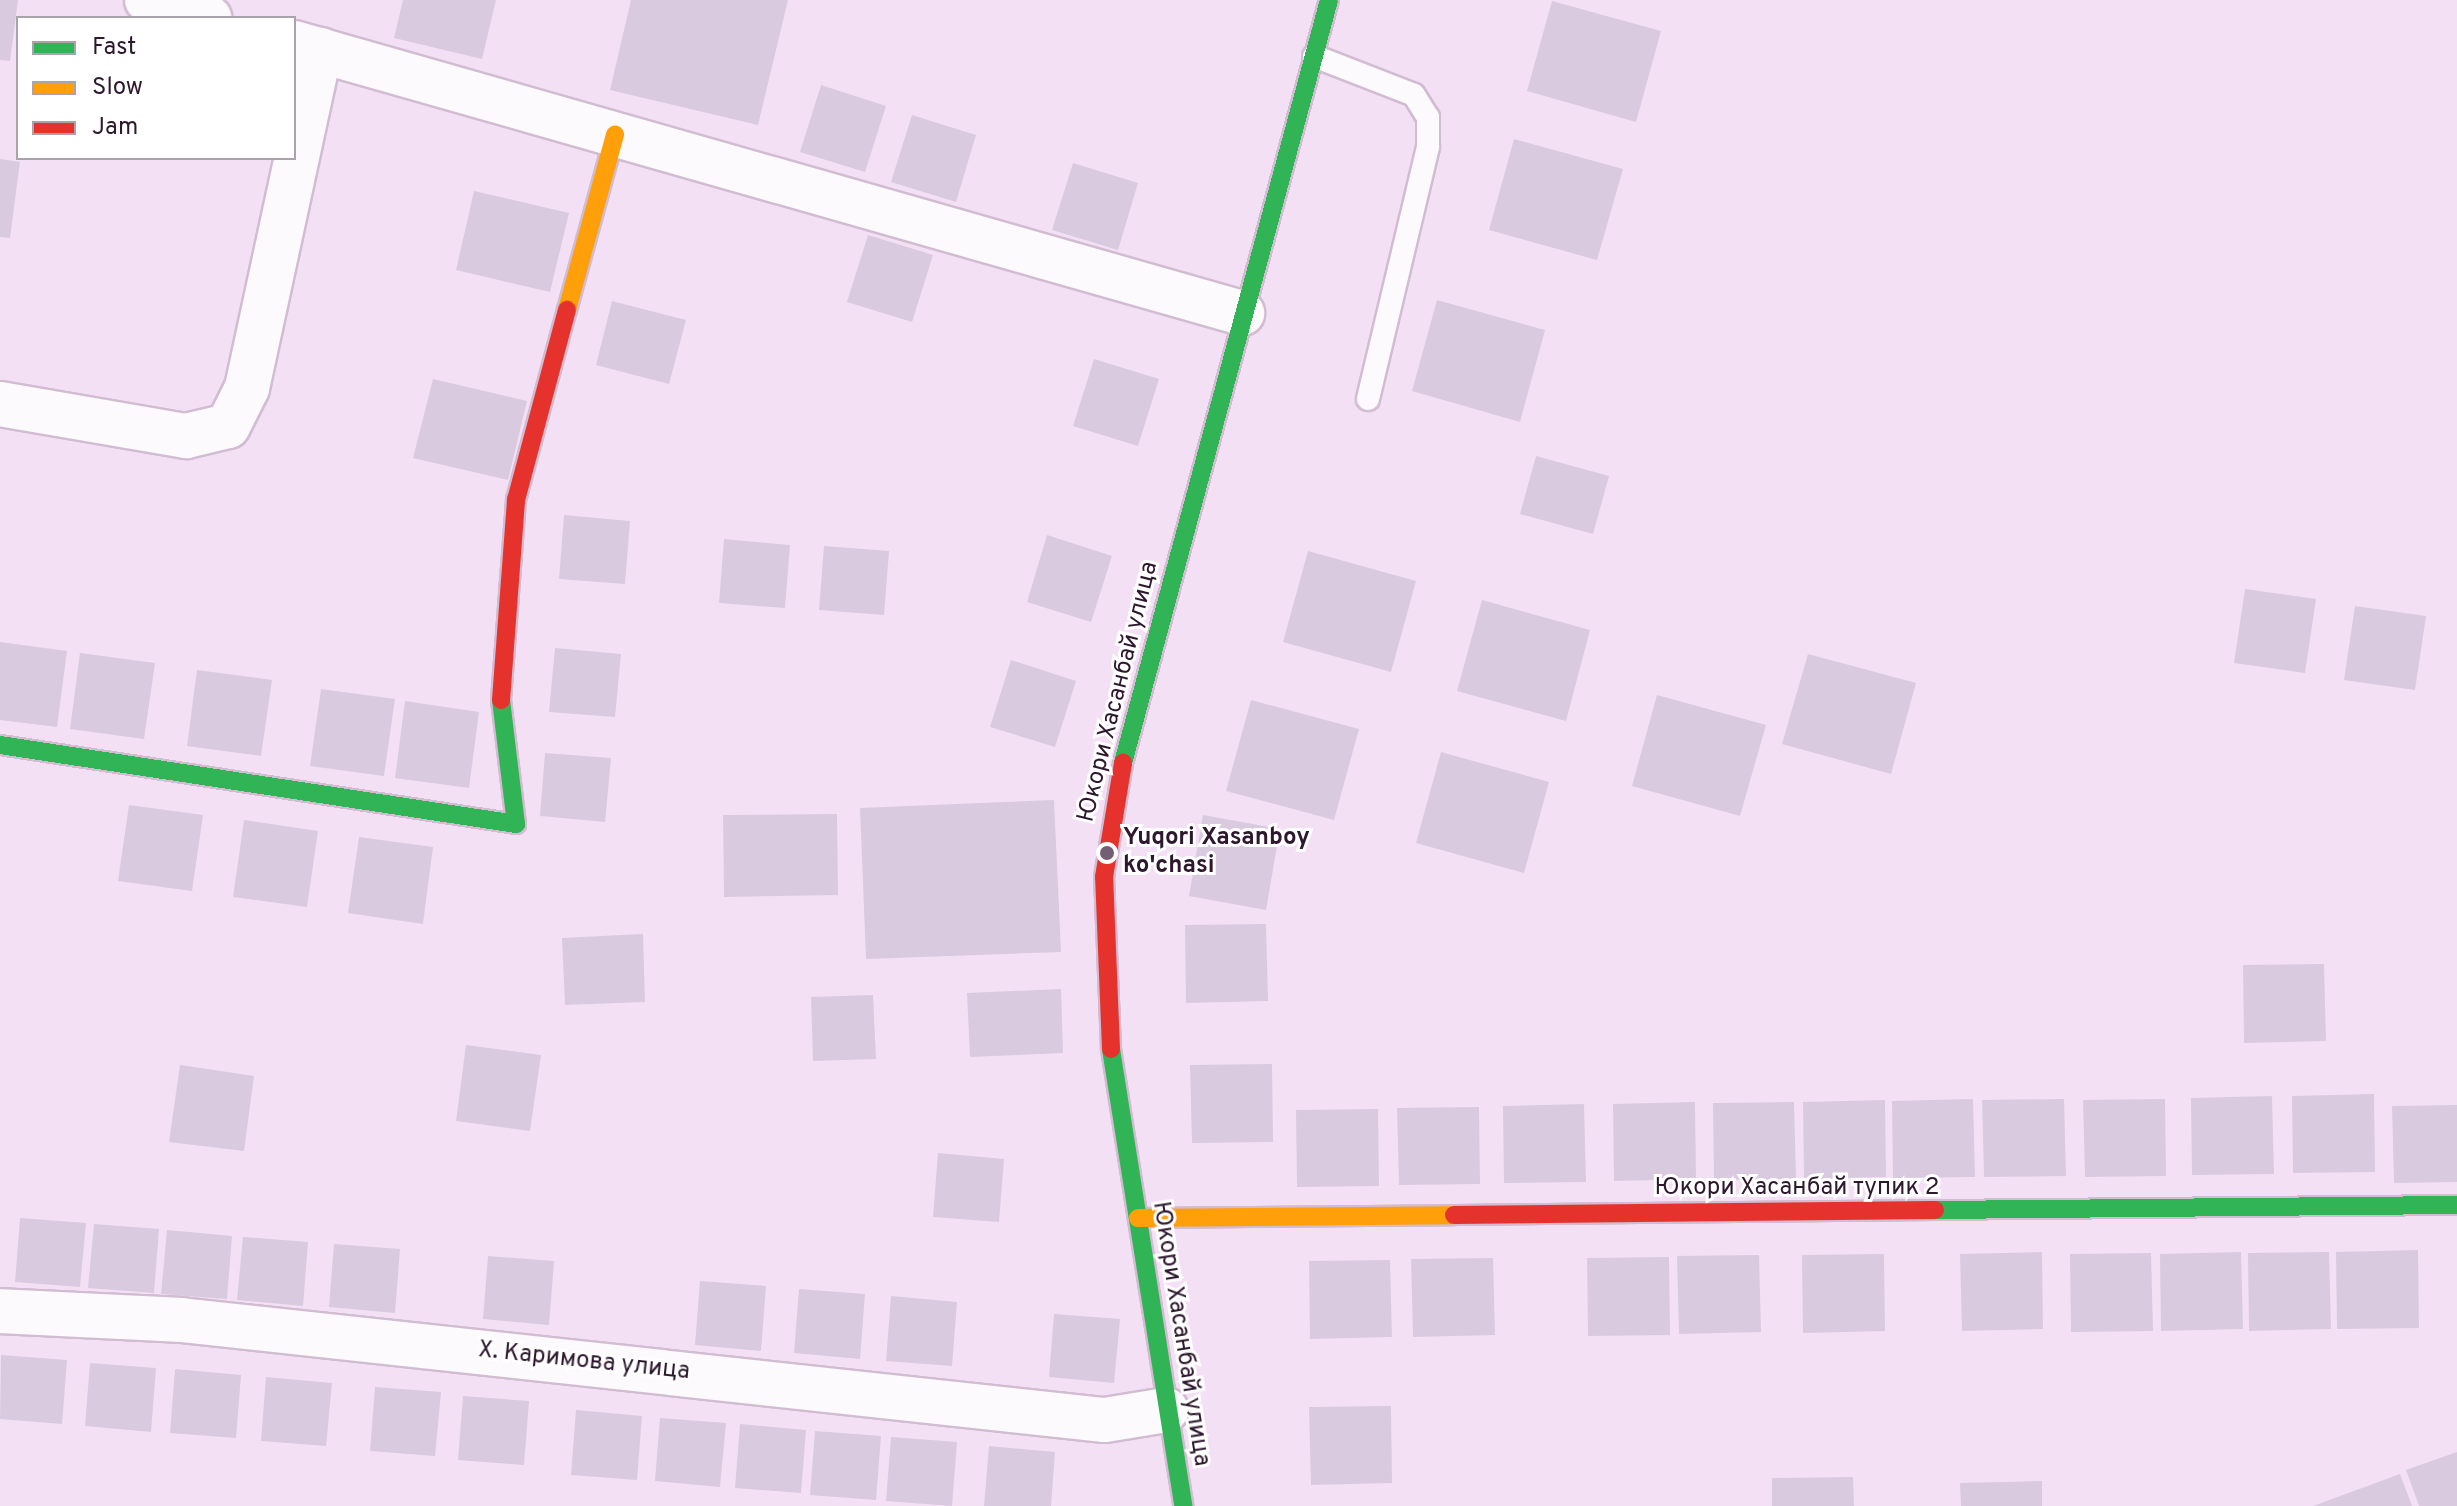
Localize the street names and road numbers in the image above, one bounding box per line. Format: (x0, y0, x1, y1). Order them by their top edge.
street label: Юкори Хасанбай улица (1073, 559, 1165, 825)
street label: Юкори Хасанбай тупик 2 (1655, 1175, 1939, 1203)
street label: Юкори Хасанбай улица (1145, 1200, 1215, 1468)
street label: Х. Каримова улица (477, 1337, 691, 1387)

